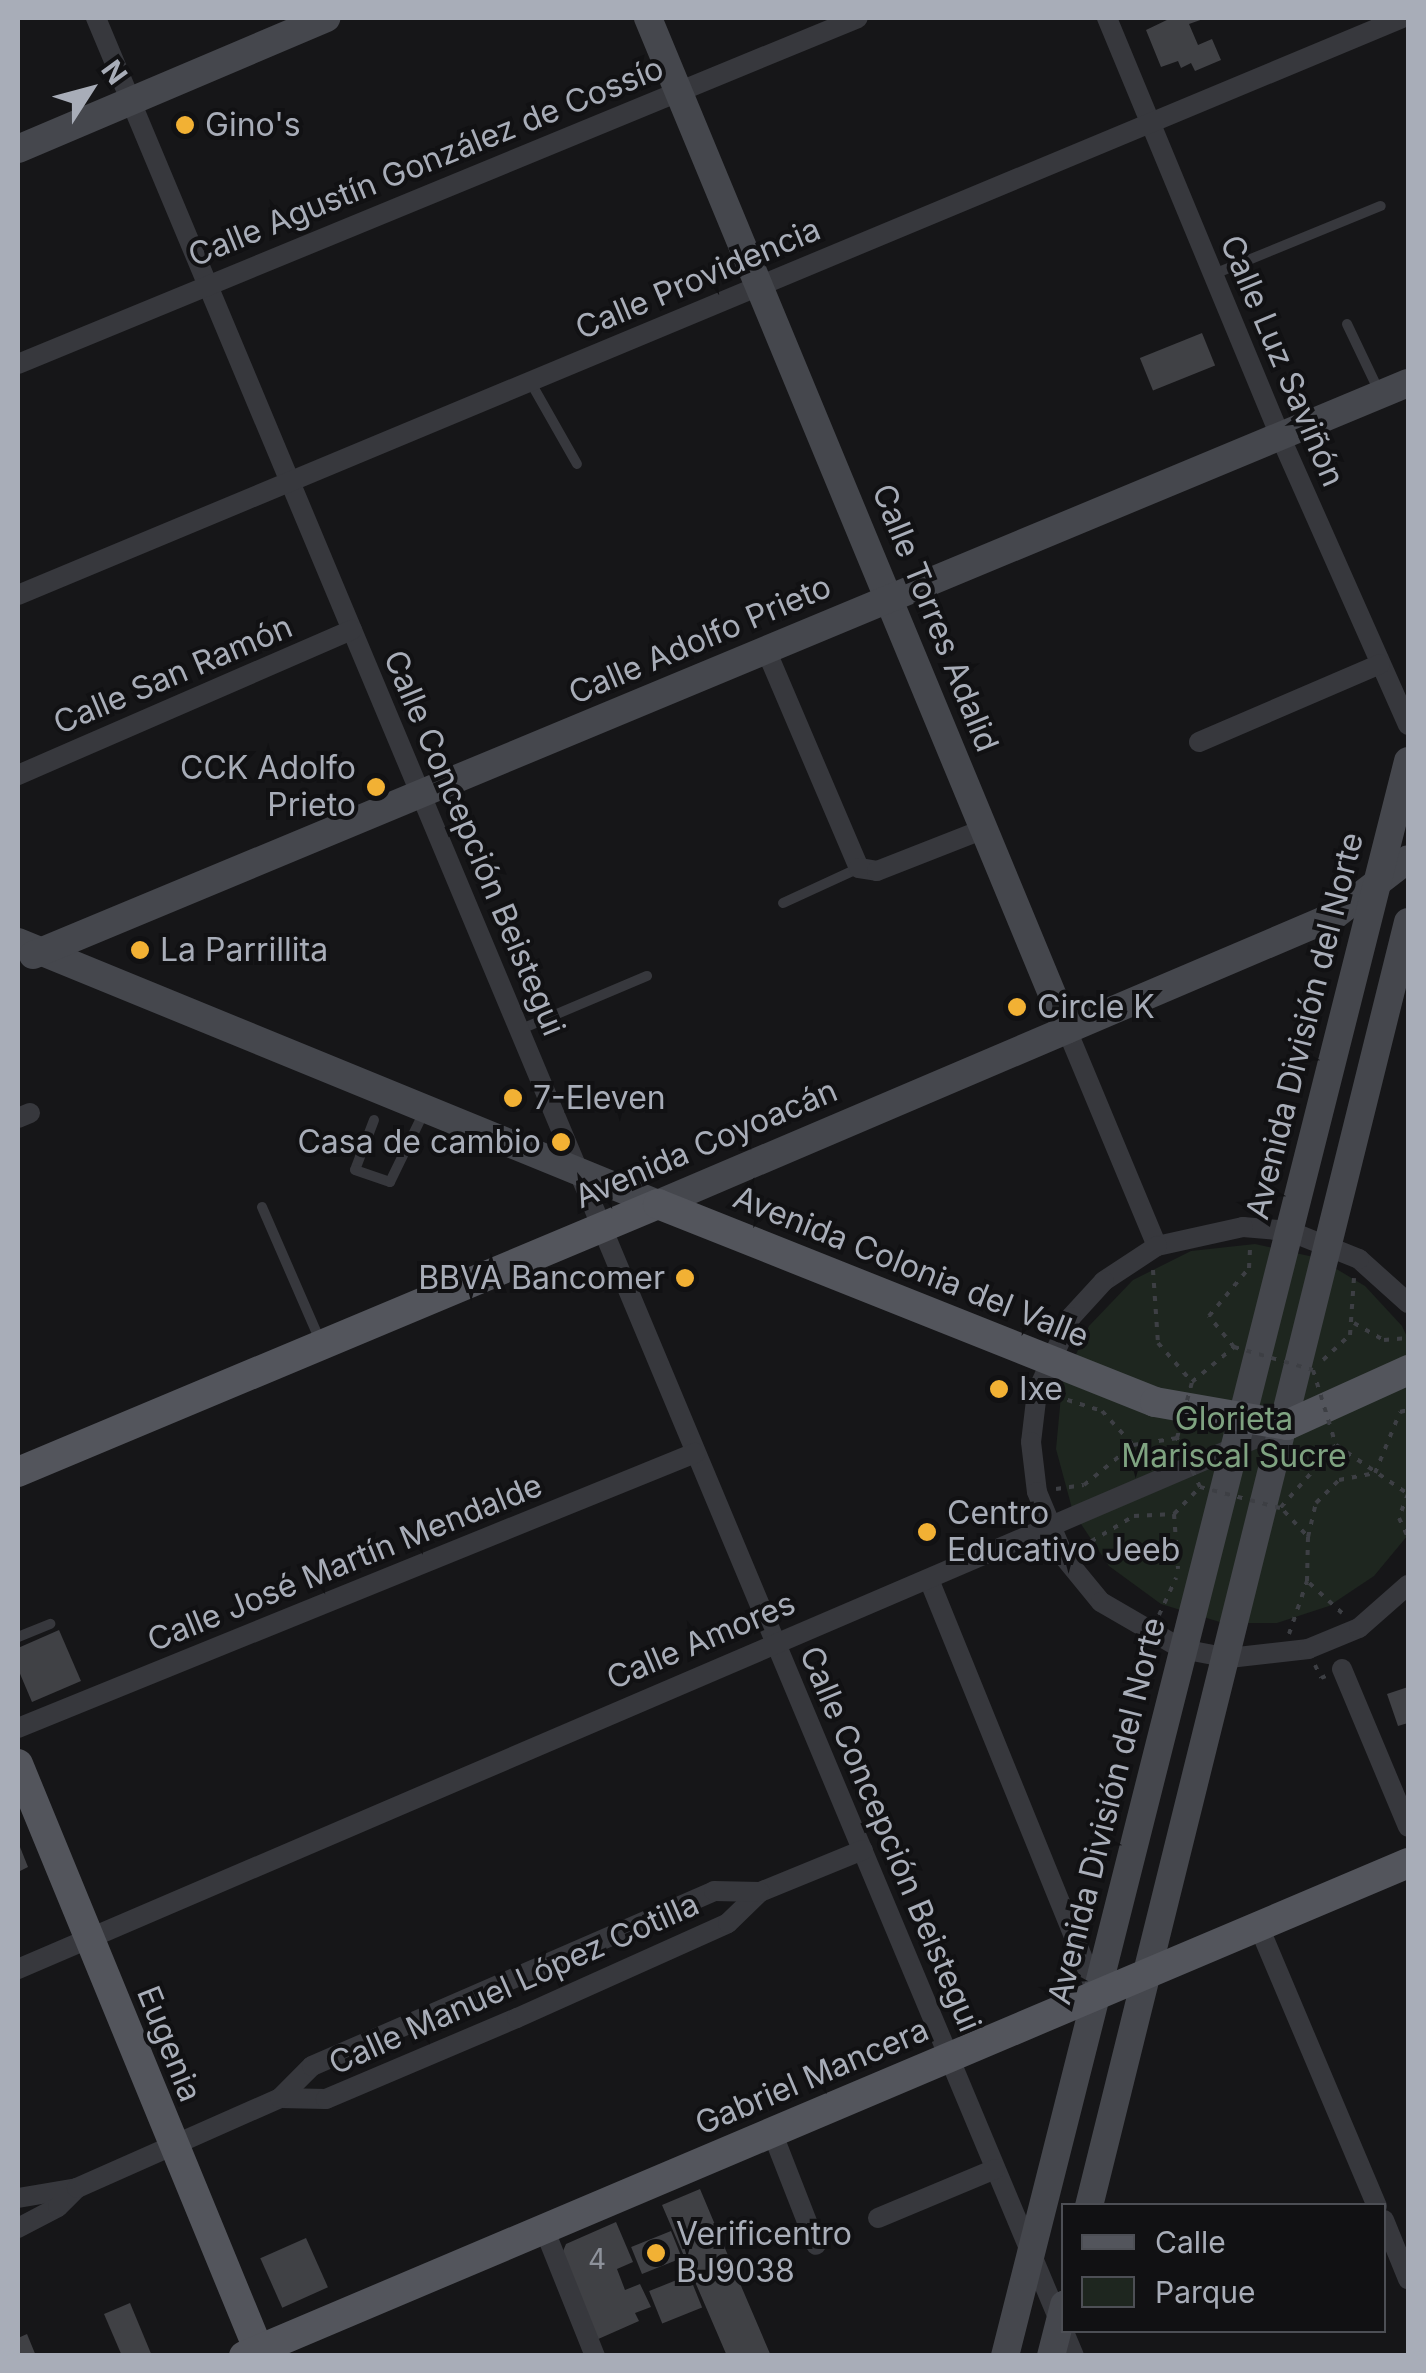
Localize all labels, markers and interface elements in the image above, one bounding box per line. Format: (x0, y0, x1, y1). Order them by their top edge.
north arrow (40, 40, 140, 140)
street label: Calle Agustín González de Cossío (183, 49, 669, 275)
text: N (94, 54, 134, 91)
place label: Gino's (205, 106, 301, 144)
marker: Gino's (174, 114, 196, 136)
street label: Calle Providencia (570, 210, 826, 348)
street label: Calle Luz Saviñón (1212, 230, 1352, 492)
street label: Calle Torres Adalid (864, 479, 1006, 757)
street label: Calle Adolfo Prieto (563, 567, 837, 713)
street label: Calle San Ramón (48, 607, 298, 743)
street label: Calle Concepción Beistegui (375, 645, 573, 1041)
place label: CCK Adolfo Prieto (180, 750, 356, 825)
marker: CCK Adolfo Prieto (365, 776, 387, 798)
street label: Avenida División del Norte (1238, 829, 1372, 1223)
place label: La Parrillita (160, 931, 328, 969)
marker: La Parrillita (129, 939, 151, 961)
place label: Circle K (1037, 988, 1155, 1026)
marker: Circle K (1006, 996, 1028, 1018)
street label: Avenida Coyoacán (569, 1071, 843, 1217)
place label: 7-Eleven (533, 1079, 666, 1117)
marker: 7-Eleven (502, 1087, 524, 1109)
place label: Casa de cambio (297, 1123, 541, 1161)
marker: Casa de cambio (550, 1131, 572, 1153)
street label: Avenida Colonia del Valle (728, 1178, 1094, 1356)
place label: BBVA Bancomer (418, 1259, 665, 1297)
marker: BBVA Bancomer (674, 1267, 696, 1289)
place label: Ixe (1019, 1370, 1063, 1408)
marker: Ixe (988, 1378, 1010, 1400)
park label: Glorieta Mariscal Sucre (1121, 1401, 1347, 1476)
street label: Calle José Martín Mendalde (142, 1466, 548, 1660)
place label: Centro Educativo Jeeb (947, 1495, 1180, 1570)
marker: Centro Educativo Jeeb (916, 1521, 938, 1543)
street label: Calle Amores (601, 1584, 801, 1698)
street label: Avenida División del Norte (1040, 1614, 1174, 2008)
street label: Calle Concepción Beistegui (791, 1641, 989, 2037)
street label: Calle Manuel López Cotilla (323, 1885, 705, 2083)
street label: Eugenia (129, 1981, 209, 2107)
street label: Gabriel Mancera (689, 2011, 935, 2143)
legend (1061, 2203, 1386, 2333)
place label: Verificentro BJ9038 (676, 2216, 852, 2291)
text: Calle (1155, 2224, 1226, 2260)
house number: 4 (588, 2242, 606, 2276)
marker: Verificentro BJ9038 (645, 2242, 667, 2264)
text: Parque (1155, 2274, 1255, 2310)

